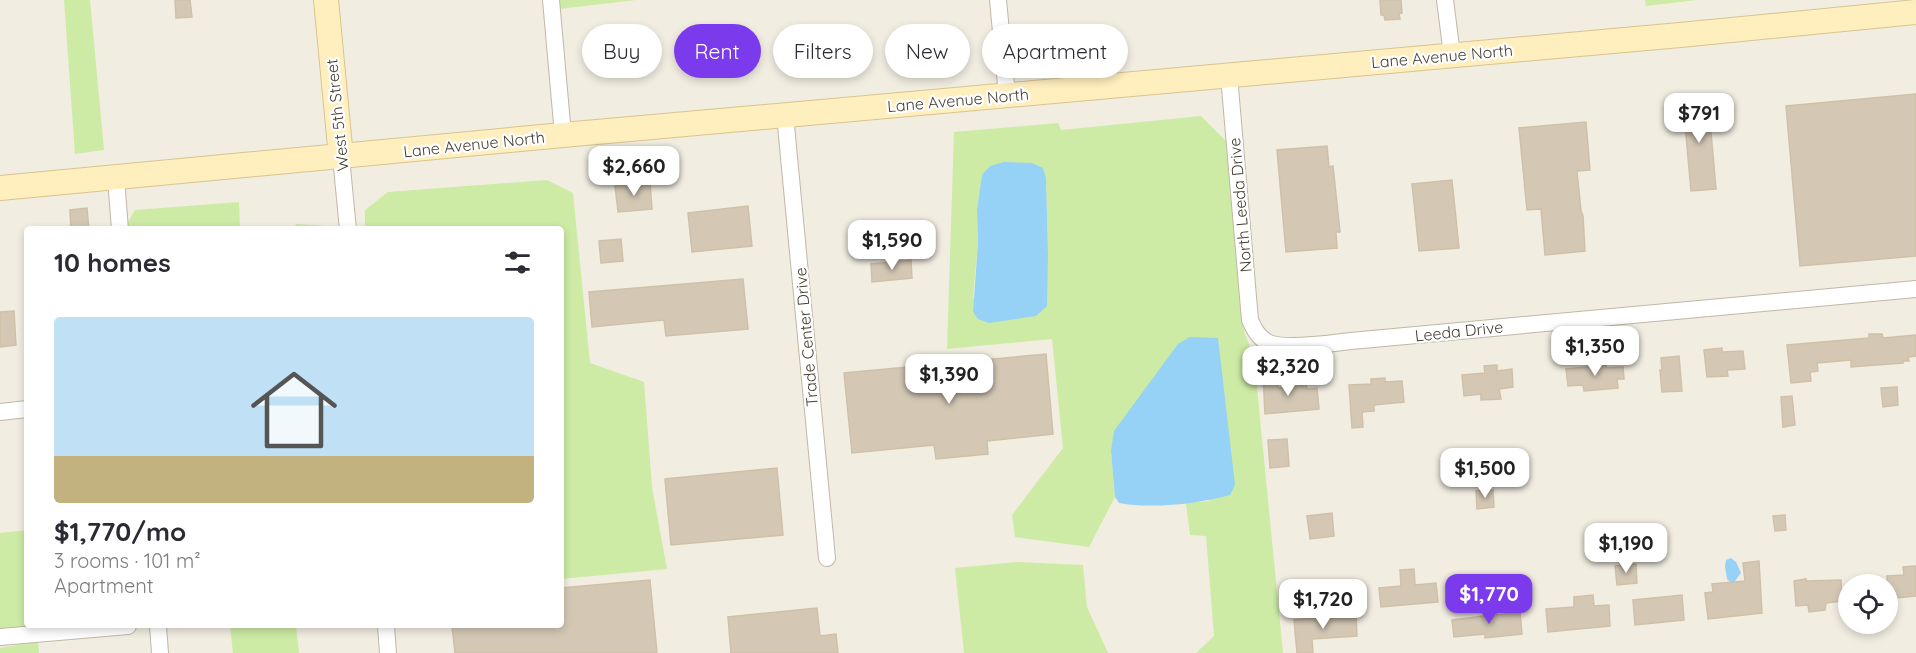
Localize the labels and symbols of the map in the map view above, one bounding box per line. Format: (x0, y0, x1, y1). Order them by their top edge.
street label: Lane Avenue North (1370, 40, 1514, 72)
street label: West 5th Street (321, 58, 353, 172)
street label: Lane Avenue North (886, 84, 1030, 116)
pin: $791 (1663, 93, 1735, 144)
street label: Lane Avenue North (402, 127, 546, 161)
street label: North Leeda Drive (1224, 137, 1256, 273)
pin: $2,660 (585, 146, 683, 197)
pin: $1,590 (843, 220, 941, 271)
street label: Trade Center Drive (790, 267, 822, 407)
street label: Leeda Drive (1414, 316, 1504, 346)
pin: $1,350 (1546, 326, 1644, 377)
pin: $2,320 (1239, 346, 1337, 397)
pin: $1,390 (900, 354, 998, 405)
pin: $1,500 (1436, 448, 1534, 499)
pin: $1,190 (1577, 523, 1675, 574)
pin: $1,770 (1440, 574, 1538, 625)
pin: $1,720 (1274, 579, 1372, 630)

